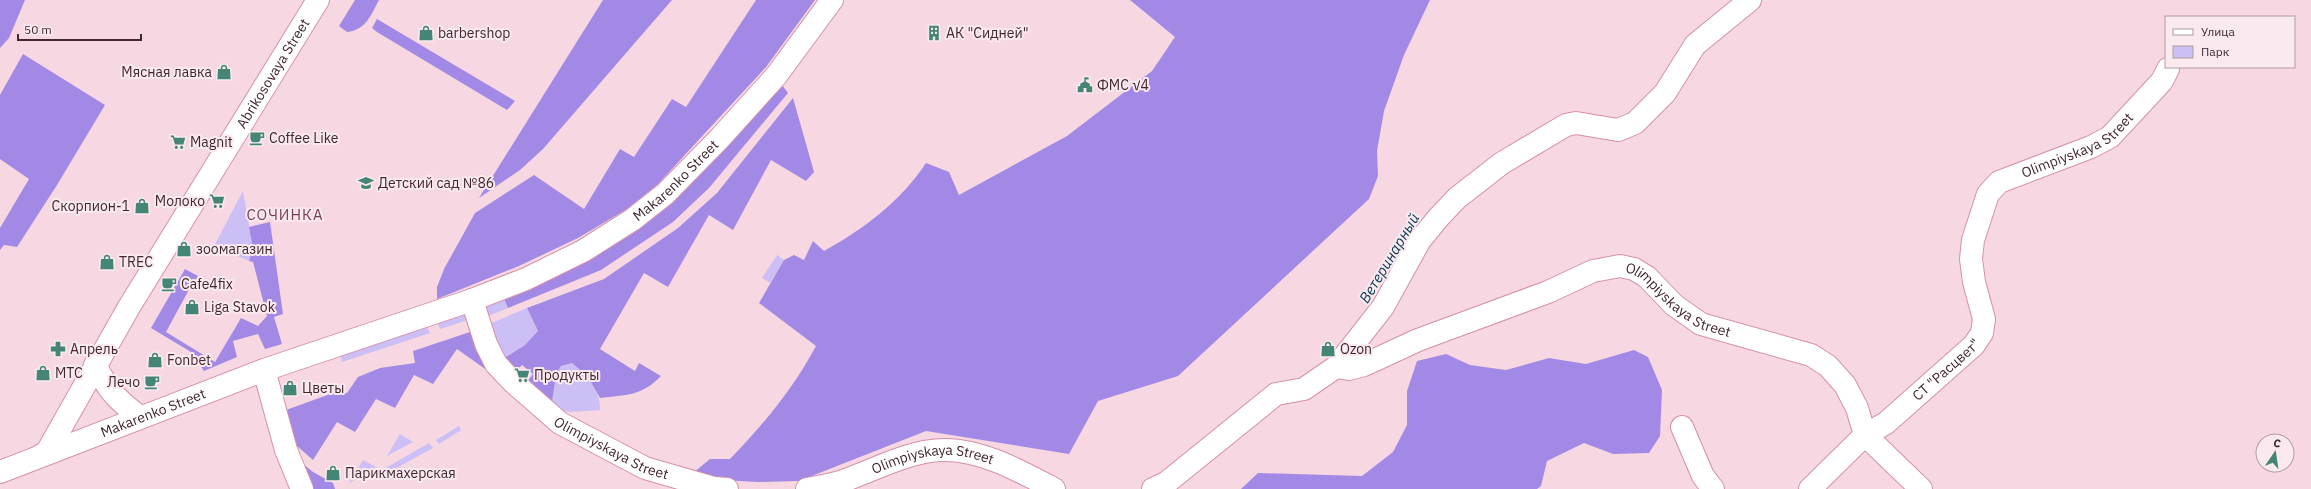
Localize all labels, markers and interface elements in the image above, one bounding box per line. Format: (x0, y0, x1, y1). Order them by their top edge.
street label: Abrikosovaya Street (232, 15, 313, 132)
scale bar (18, 16, 141, 42)
legend (2165, 16, 2295, 68)
text: 50 m (24, 22, 52, 37)
shop icon: barbershop (417, 24, 435, 42)
place label: barbershop (438, 24, 510, 42)
building icon: АК "Сидней" (925, 24, 943, 42)
place label: АК "Сидней" (946, 24, 1029, 42)
text: Улица (2201, 24, 2235, 39)
text: Парк (2201, 44, 2230, 59)
place label: Мясная лавка (121, 63, 213, 81)
shop icon: Мясная лавка (215, 63, 233, 81)
public building icon: ФМС √4 (1076, 76, 1094, 94)
place label: ФМС √4 (1097, 76, 1149, 94)
street label: Olimpiyskaya Street (2019, 109, 2137, 182)
cafe icon: Coffee Like (248, 129, 266, 147)
place label: Coffee Like (269, 129, 339, 147)
supermarket icon: Magnit (169, 133, 187, 151)
place label: Magnit (190, 133, 233, 151)
street label: Makarenko Street (629, 136, 722, 225)
school or university icon: Детский сад №86 (357, 174, 375, 192)
place label: Детский сад №86 (378, 174, 494, 192)
place label: Молоко (155, 192, 205, 210)
supermarket icon: Молоко (208, 192, 226, 210)
place label: Скорпион-1 (52, 197, 130, 215)
shop icon: Скорпион-1 (133, 197, 151, 215)
district label: СОЧИНКА (246, 205, 324, 224)
water label: Ветеринарный (1355, 210, 1423, 306)
shop icon: зоомагазин (175, 240, 193, 258)
place label: зоомагазин (196, 240, 273, 258)
shop icon: TREC (98, 253, 116, 271)
place label: TREC (119, 253, 153, 271)
street label: Olimpiyskaya Street (1624, 259, 1733, 341)
cafe icon: Cafe4fix (160, 275, 178, 293)
place label: Cafe4fix (181, 275, 233, 293)
shop icon: Liga Stavok (183, 298, 201, 316)
place label: Liga Stavok (204, 298, 276, 316)
street label: СТ "Расцвет" (1909, 335, 1985, 404)
pharmacy icon: Апрель (49, 340, 67, 358)
place label: Апрель (70, 340, 118, 358)
shop icon: Ozon (1319, 340, 1337, 358)
place label: Ozon (1340, 340, 1372, 358)
shop icon: Fonbet (146, 351, 164, 369)
place label: Fonbet (167, 351, 211, 369)
shop icon: МТС (34, 364, 52, 382)
place label: МТС (55, 364, 83, 382)
supermarket icon: Продукты (513, 366, 531, 384)
place label: Продукты (534, 366, 599, 384)
place label: Лечо (107, 373, 140, 391)
cafe icon: Лечо (143, 373, 161, 391)
shop icon: Цветы (281, 379, 299, 397)
place label: Цветы (302, 379, 344, 397)
street label: Makarenko Street (98, 384, 208, 441)
street label: Olimpiyskaya Street (550, 413, 671, 483)
north arrow (2255, 433, 2295, 473)
text: С (2272, 436, 2282, 451)
street label: Olimpiyskaya Street (869, 441, 996, 478)
shop icon: Парикмахерская (324, 464, 342, 482)
place label: Парикмахерская (345, 464, 456, 482)

